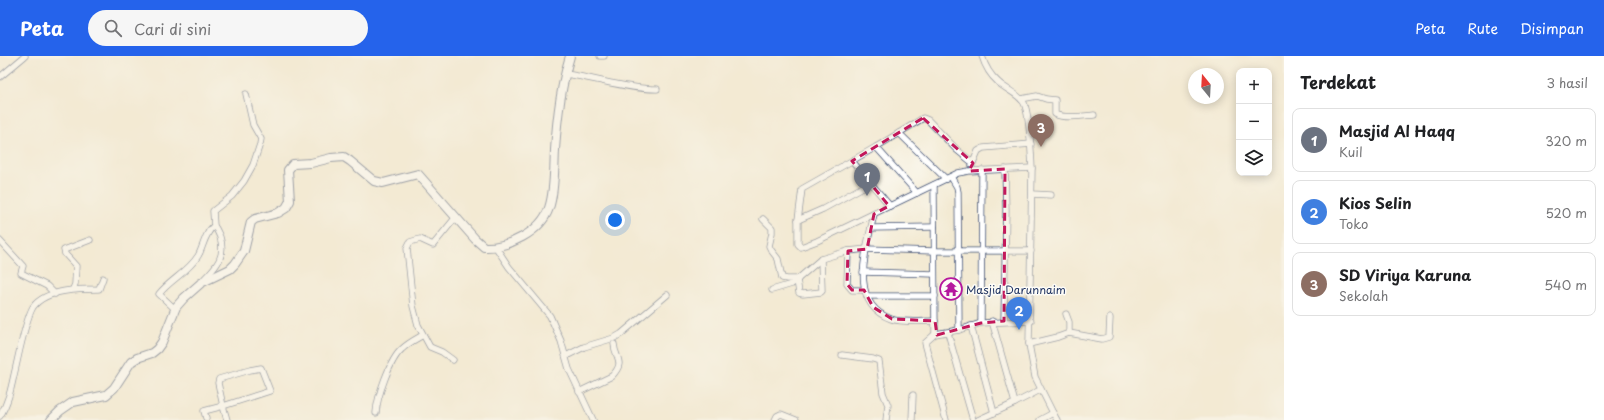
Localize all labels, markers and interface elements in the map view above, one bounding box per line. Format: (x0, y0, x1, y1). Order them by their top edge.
search box (88, 10, 368, 46)
text: Peta (20, 14, 64, 42)
icon: search (102, 17, 124, 39)
text: Cari di sini (134, 17, 211, 40)
text: Peta (1415, 18, 1445, 39)
text: Rute (1467, 18, 1498, 39)
text: Disimpan (1520, 18, 1584, 39)
north arrow (1188, 68, 1224, 104)
map controls (1236, 68, 1272, 176)
button: + (1236, 68, 1272, 104)
text: Terdekat (1300, 69, 1376, 95)
text: 3 hasil (1547, 73, 1588, 92)
button: − (1236, 104, 1272, 140)
pin: 3 (1028, 114, 1054, 147)
text: Masjid Al Haqq (1339, 119, 1455, 142)
text: 1 (1311, 131, 1317, 150)
text: 320 m (1545, 131, 1587, 150)
button: layers (1236, 140, 1272, 176)
text: Kuil (1339, 142, 1363, 161)
pin: 1 (854, 163, 880, 196)
text: Kios Selin (1339, 191, 1412, 214)
text: 2 (1309, 203, 1319, 222)
text: 520 m (1545, 203, 1587, 222)
your location (605, 210, 625, 230)
text: Toko (1339, 214, 1368, 233)
text: SD Viriya Karuna (1339, 263, 1472, 286)
text: 3 (1310, 275, 1318, 294)
text: 540 m (1544, 275, 1587, 294)
temple icon: Masjid Darunnaim (938, 276, 964, 302)
place label: Masjid Darunnaim (966, 281, 1066, 298)
text: Sekolah (1339, 286, 1388, 305)
pin: 2 (1006, 297, 1032, 330)

